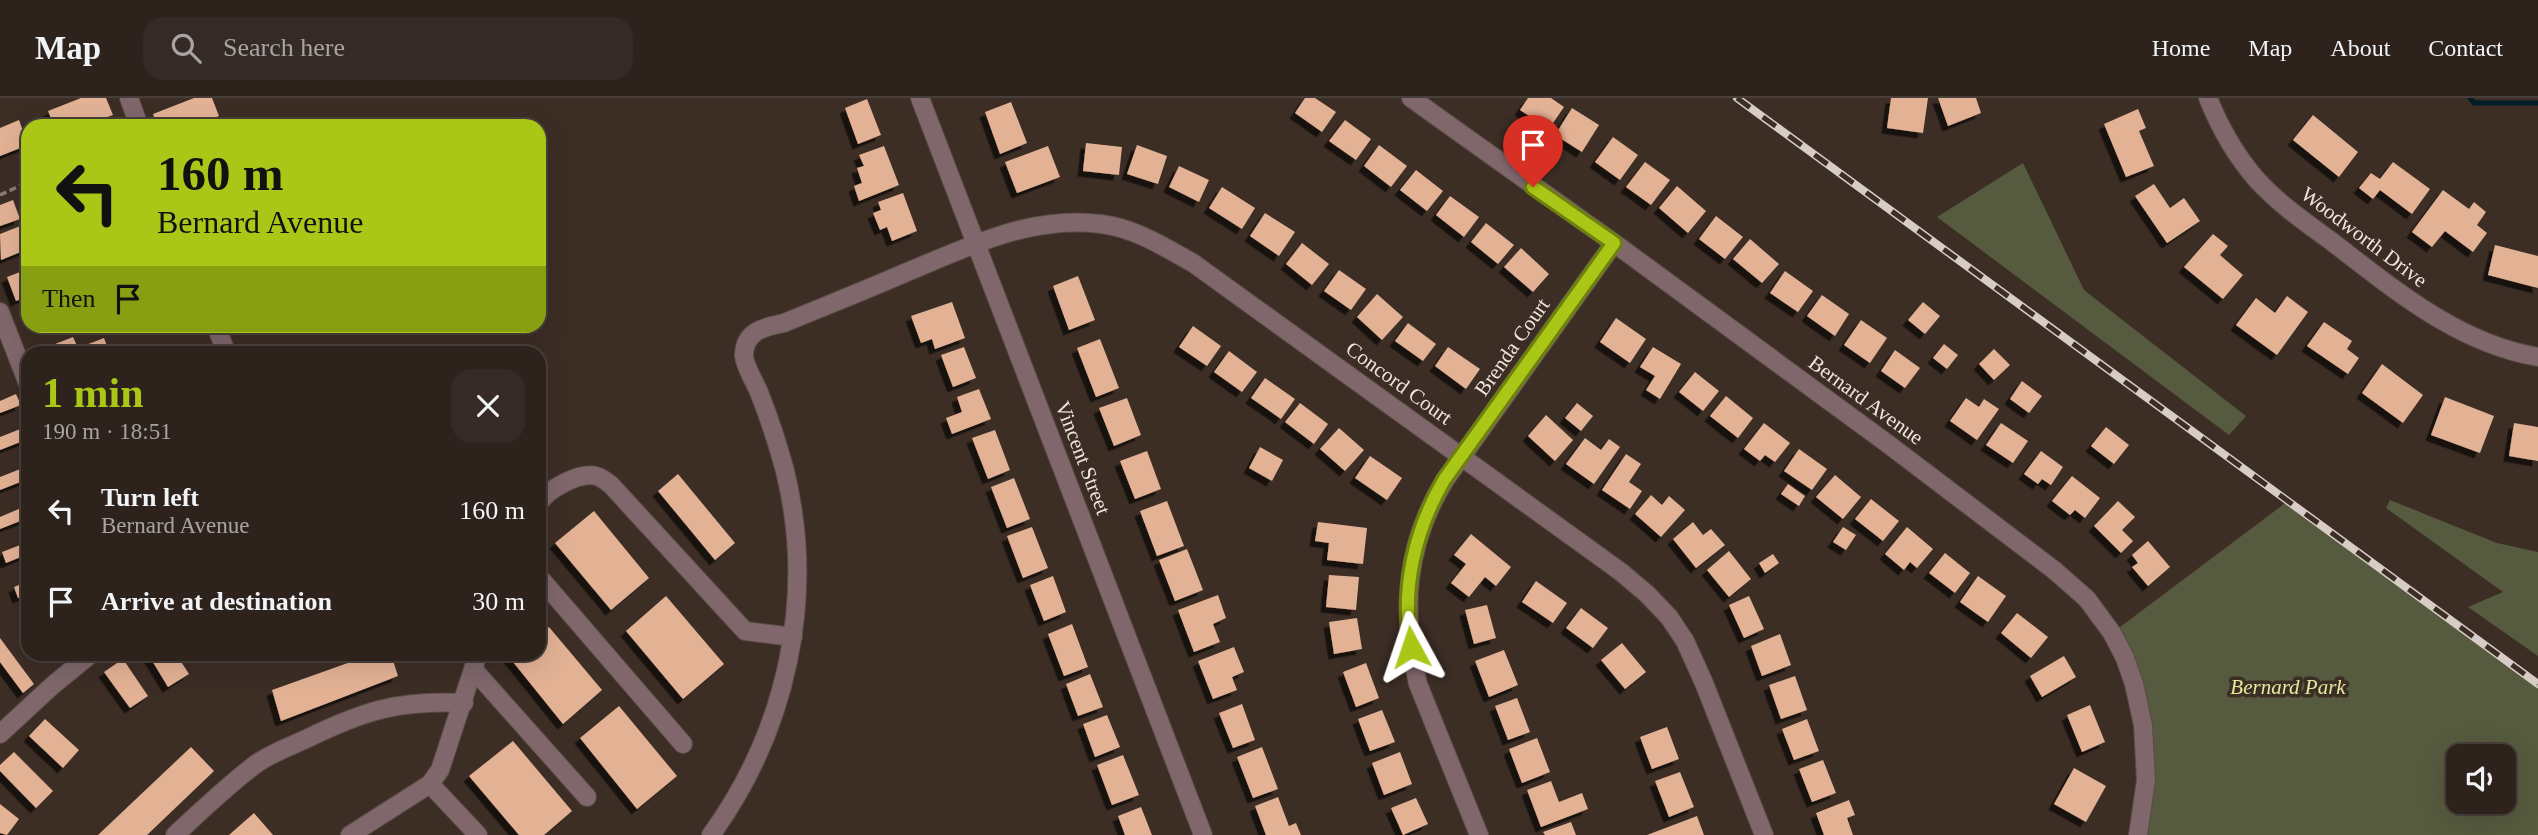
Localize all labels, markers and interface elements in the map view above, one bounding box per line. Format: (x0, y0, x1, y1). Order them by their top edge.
search box (143, 17, 633, 80)
icon: search (167, 29, 205, 67)
text: Map (35, 30, 101, 66)
text: Search here (223, 33, 345, 62)
text: Home (2152, 35, 2210, 61)
text: Map (2248, 35, 2292, 61)
text: About (2330, 35, 2390, 61)
text: Contact (2428, 35, 2503, 61)
pin (1503, 115, 1563, 187)
icon: arrive (1514, 126, 1552, 164)
text: 160 m (157, 146, 284, 201)
icon: left (42, 147, 133, 238)
street label: Woodworth Drive (2296, 182, 2432, 292)
text: Bernard Avenue (157, 204, 363, 240)
icon: arrive (109, 280, 147, 318)
text: Then (42, 284, 95, 313)
street label: Brenda Court (1470, 293, 1555, 400)
street label: Concord Court (1341, 336, 1457, 430)
street label: Bernard Avenue (1804, 350, 1928, 450)
button: close (451, 369, 525, 443)
text: 1 min (42, 370, 144, 416)
street label: Vincent Street (1050, 398, 1116, 518)
text: 190 m · 18:51 (42, 419, 172, 444)
text: Turn left (101, 483, 199, 512)
icon: left (42, 492, 80, 530)
text: 160 m (459, 496, 525, 525)
text: Bernard Avenue (101, 513, 249, 538)
icon: arrive (42, 583, 80, 621)
text: Arrive at destination (101, 587, 332, 616)
text: 30 m (472, 587, 525, 616)
position arrow (1374, 610, 1448, 684)
park label: Bernard Park (2230, 675, 2346, 699)
map controls (2446, 744, 2516, 814)
button: sound (2446, 744, 2516, 814)

